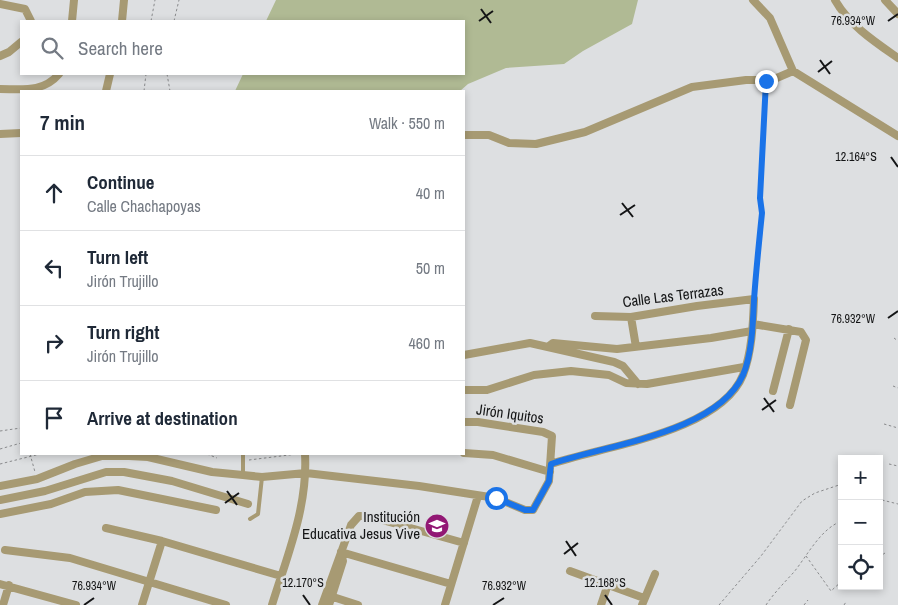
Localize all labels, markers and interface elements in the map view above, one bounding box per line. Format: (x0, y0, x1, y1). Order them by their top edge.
text: 76.934°W (831, 13, 876, 29)
search box (20, 20, 465, 75)
icon: search (38, 34, 66, 62)
text: Search here (78, 35, 163, 61)
route end (755, 70, 778, 93)
text: 7 min (40, 108, 85, 137)
text: Walk · 550 m (369, 112, 445, 134)
text: 12.164°S (835, 149, 877, 165)
text: Continue (87, 169, 155, 195)
icon: ahead (40, 179, 68, 207)
text: 40 m (416, 182, 445, 204)
text: Calle Chachapoyas (87, 195, 201, 217)
text: Turn left (87, 244, 148, 270)
icon: left (40, 254, 68, 282)
text: 50 m (416, 257, 445, 279)
text: Jirón Trujillo (87, 270, 158, 292)
street label: Calle Las Terrazas (621, 279, 725, 312)
text: 76.932°W (831, 311, 876, 327)
text: Turn right (87, 319, 159, 345)
icon: right (40, 329, 68, 357)
text: 460 m (409, 332, 445, 354)
text: Jirón Trujillo (87, 345, 158, 367)
street label: Jirón Iquitos (475, 398, 545, 429)
icon: arrive (40, 404, 68, 432)
text: Arrive at destination (87, 405, 238, 431)
map controls (838, 455, 883, 590)
button: + (838, 455, 883, 500)
route start (485, 487, 508, 510)
button: − (838, 500, 883, 545)
place label: Institución Educativa Jesus Vive (302, 506, 420, 544)
school or university icon: Institución Educativa Jesus Vive (424, 513, 450, 539)
button: locate (838, 545, 883, 590)
text: 12.170°S (282, 575, 324, 591)
text: 12.168°S (584, 575, 626, 591)
text: 76.934°W (72, 578, 117, 594)
text: 76.932°W (482, 578, 527, 594)

